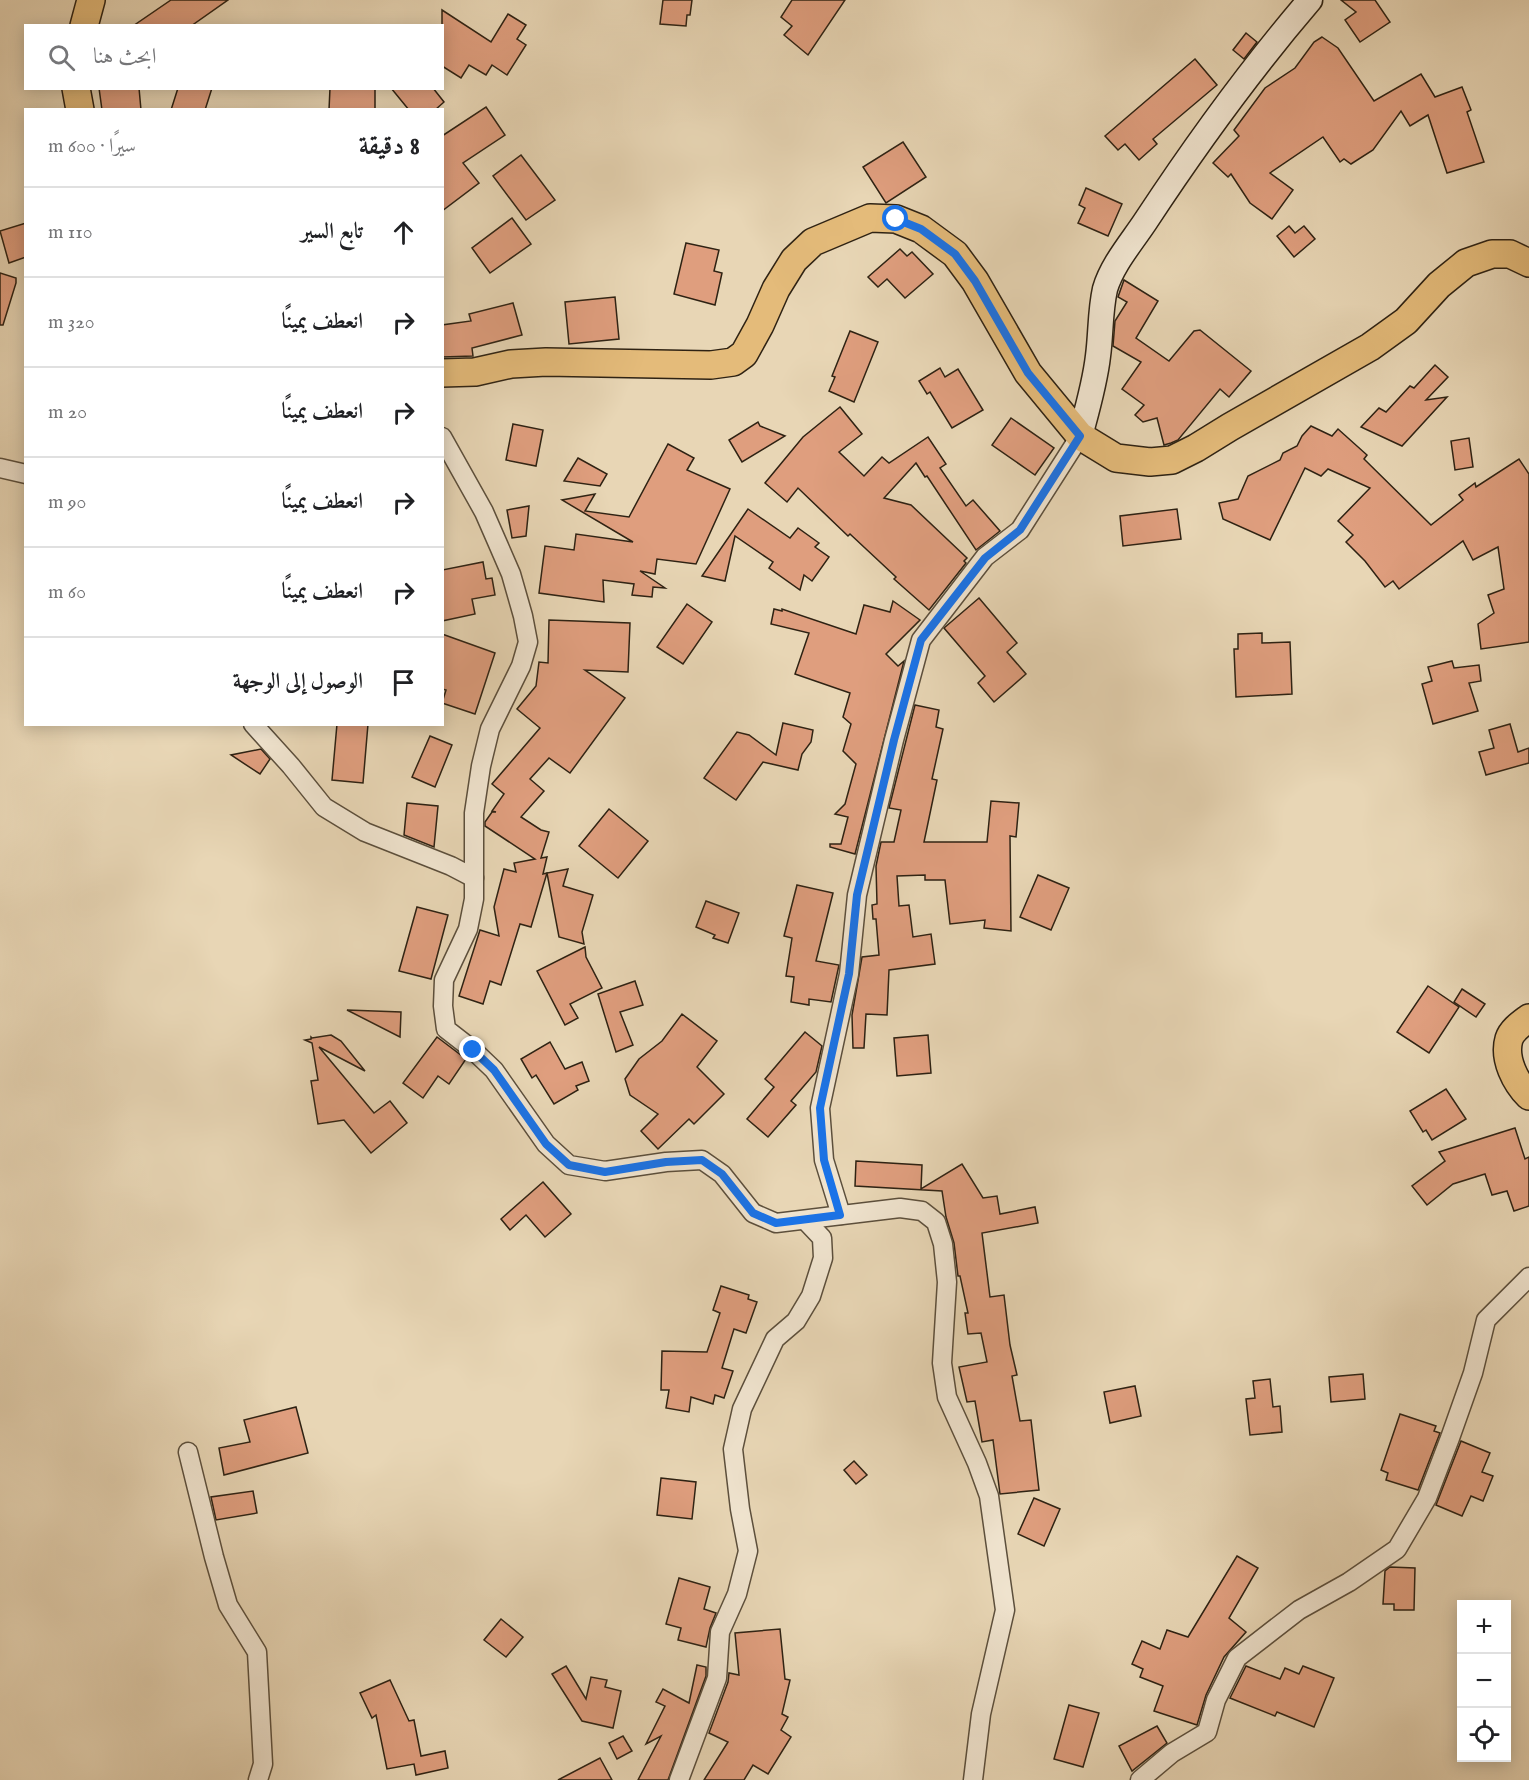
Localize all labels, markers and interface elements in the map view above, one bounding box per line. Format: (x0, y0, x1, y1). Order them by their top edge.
search box (24, 24, 444, 90)
icon: search (45, 41, 78, 74)
text: ابحث هنا (93, 43, 156, 71)
text: 8 دقيقة (359, 130, 420, 163)
text: سيرًا · 600 m (48, 134, 136, 159)
route start (882, 205, 908, 231)
icon: ahead (387, 216, 420, 249)
text: تابع السير (301, 218, 363, 246)
text: 110 m (48, 220, 92, 245)
icon: right (387, 306, 420, 339)
text: انعطف يمينًا (282, 308, 363, 336)
text: 320 m (48, 310, 95, 335)
icon: right (387, 396, 420, 429)
text: انعطف يمينًا (282, 398, 363, 426)
text: 20 m (48, 400, 87, 425)
icon: right (387, 486, 420, 519)
text: انعطف يمينًا (282, 488, 363, 516)
text: 90 m (48, 490, 86, 515)
icon: right (387, 576, 420, 609)
text: انعطف يمينًا (282, 578, 363, 606)
text: 60 m (48, 580, 86, 605)
icon: arrive (387, 666, 420, 699)
text: الوصول إلى الوجهة (233, 668, 363, 696)
route end (459, 1036, 485, 1062)
map controls (1457, 1600, 1511, 1762)
button: + (1457, 1600, 1511, 1654)
button: − (1457, 1654, 1511, 1708)
button: locate (1457, 1708, 1511, 1762)

